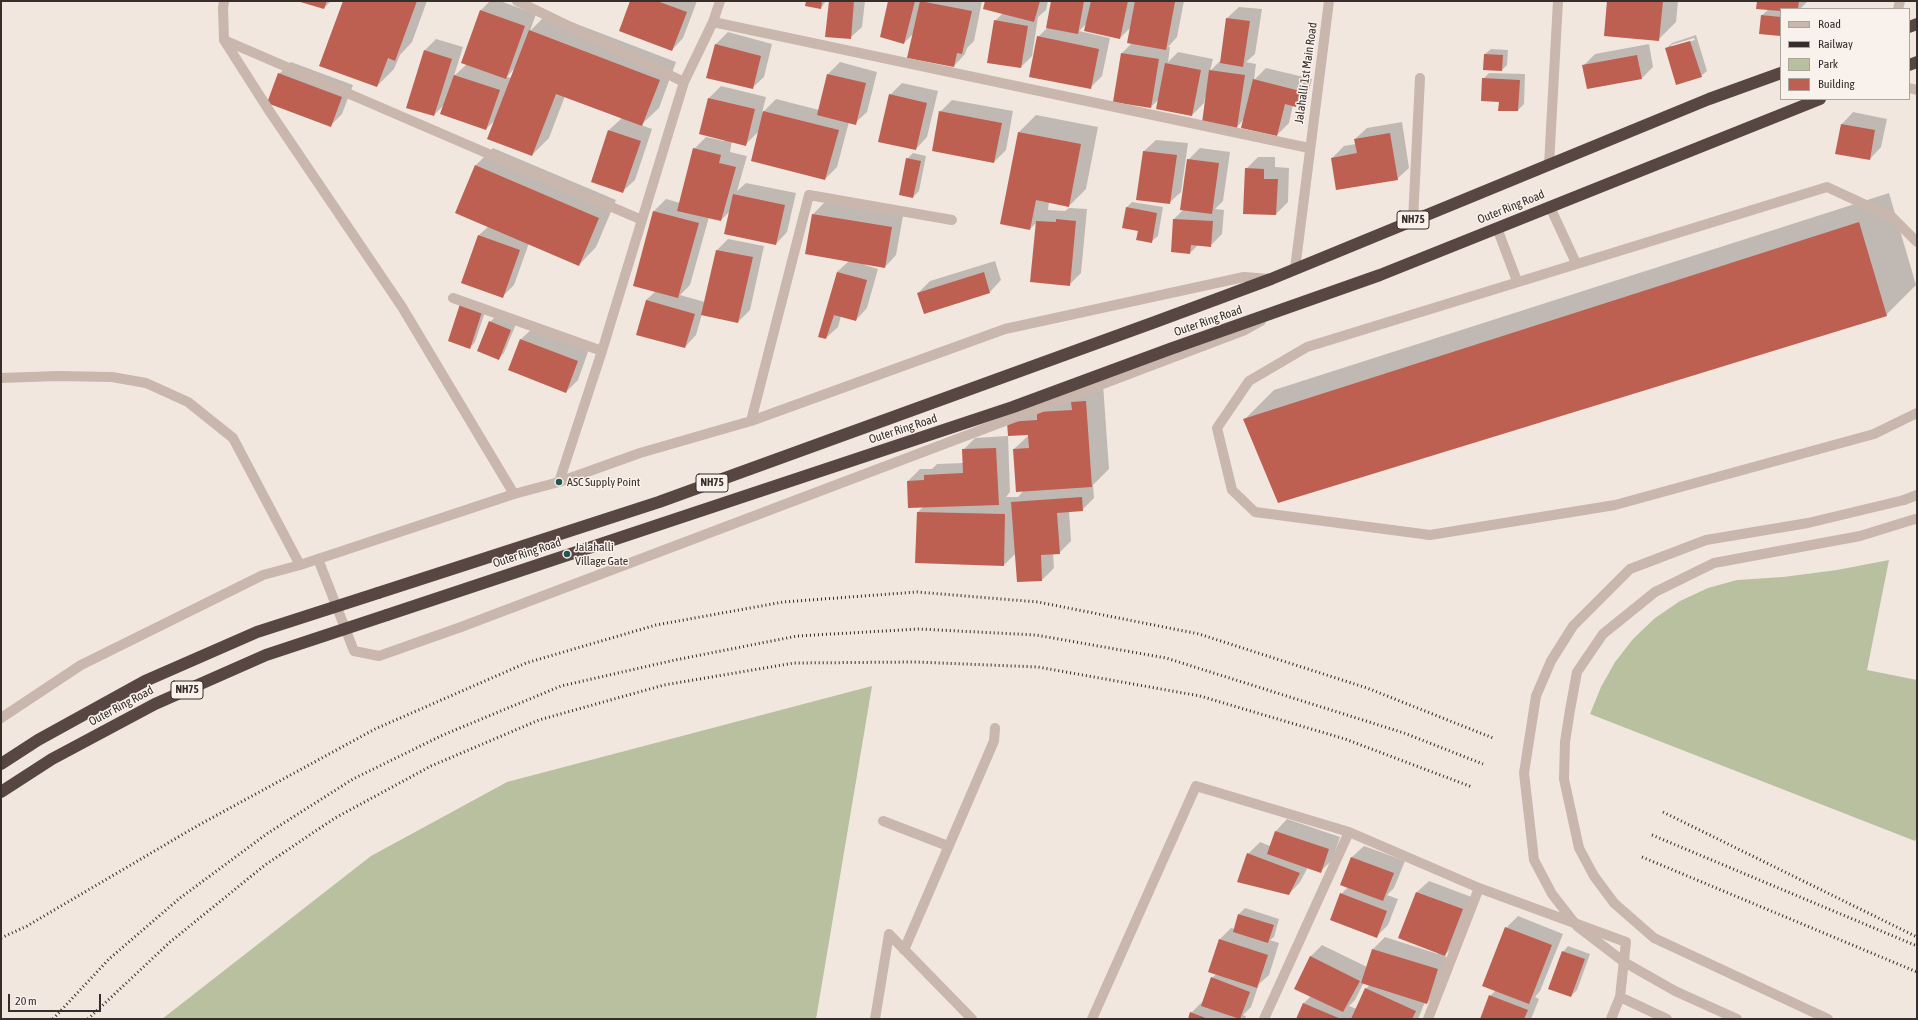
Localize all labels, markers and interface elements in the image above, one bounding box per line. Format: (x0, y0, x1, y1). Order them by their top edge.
legend (1780, 8, 1910, 100)
text: Road (1818, 17, 1841, 31)
street label: Jalahalli 1st Main Road (1292, 21, 1320, 125)
text: Railway (1818, 37, 1853, 51)
text: Park (1818, 57, 1838, 71)
text: Building (1818, 77, 1855, 91)
street label: Outer Ring Road (1475, 187, 1547, 227)
road number: NH75 (1397, 211, 1429, 229)
street label: Outer Ring Road (1172, 303, 1244, 339)
street label: Outer Ring Road (867, 411, 939, 447)
road number: NH75 (696, 474, 728, 492)
place label: ASC Supply Point (567, 475, 640, 489)
marker: ASC Supply Point (554, 477, 564, 487)
street label: Outer Ring Road (491, 535, 563, 571)
place label: Jalahalli Village Gate (575, 540, 628, 568)
marker: Jalahalli Village Gate (562, 549, 572, 559)
road number: NH75 (171, 681, 203, 699)
street label: Outer Ring Road (86, 683, 156, 729)
scale bar (10, 986, 103, 1012)
text: 20 m (15, 994, 37, 1008)

